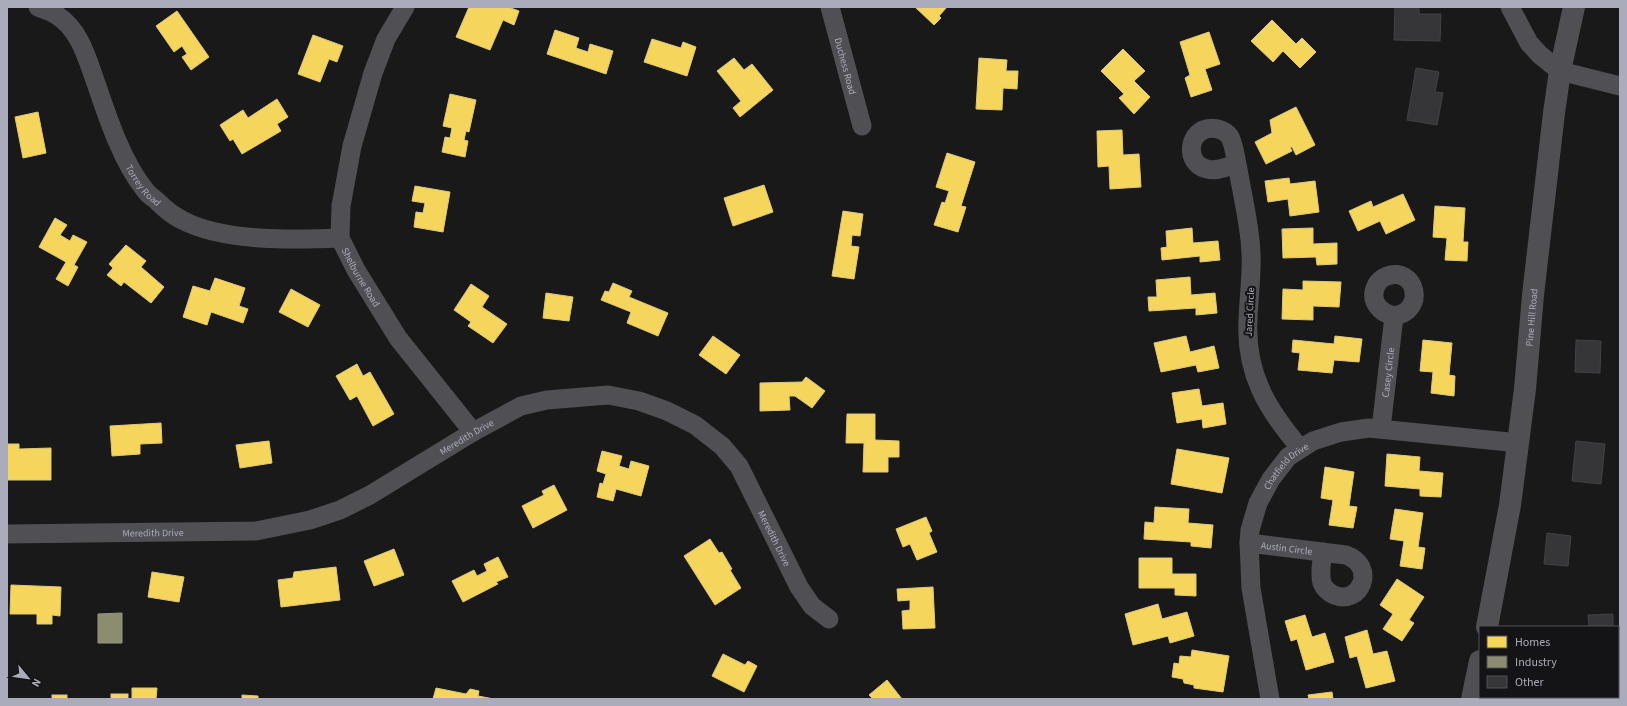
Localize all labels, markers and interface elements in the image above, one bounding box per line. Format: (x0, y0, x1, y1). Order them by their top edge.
street label: Duchess Road (831, 36, 859, 96)
street label: Torrey Road (122, 162, 164, 210)
street label: Shelburne Road (338, 245, 383, 310)
street label: Jared Circle (1242, 287, 1258, 337)
street label: Pine Hill Road (1523, 288, 1542, 347)
street label: Casey Circle (1379, 347, 1398, 398)
street label: Meredith Drive (437, 416, 497, 459)
street label: Chatfield Drive (1261, 440, 1312, 492)
street label: Meredith Drive (754, 508, 794, 569)
street label: Meredith Drive (122, 526, 184, 541)
street label: Austin Circle (1260, 539, 1313, 559)
legend (1479, 626, 1619, 698)
text: Homes (1515, 634, 1550, 651)
text: Industry (1515, 654, 1557, 671)
north arrow (8, 658, 48, 698)
text: Other (1515, 674, 1545, 691)
text: N (28, 676, 45, 689)

